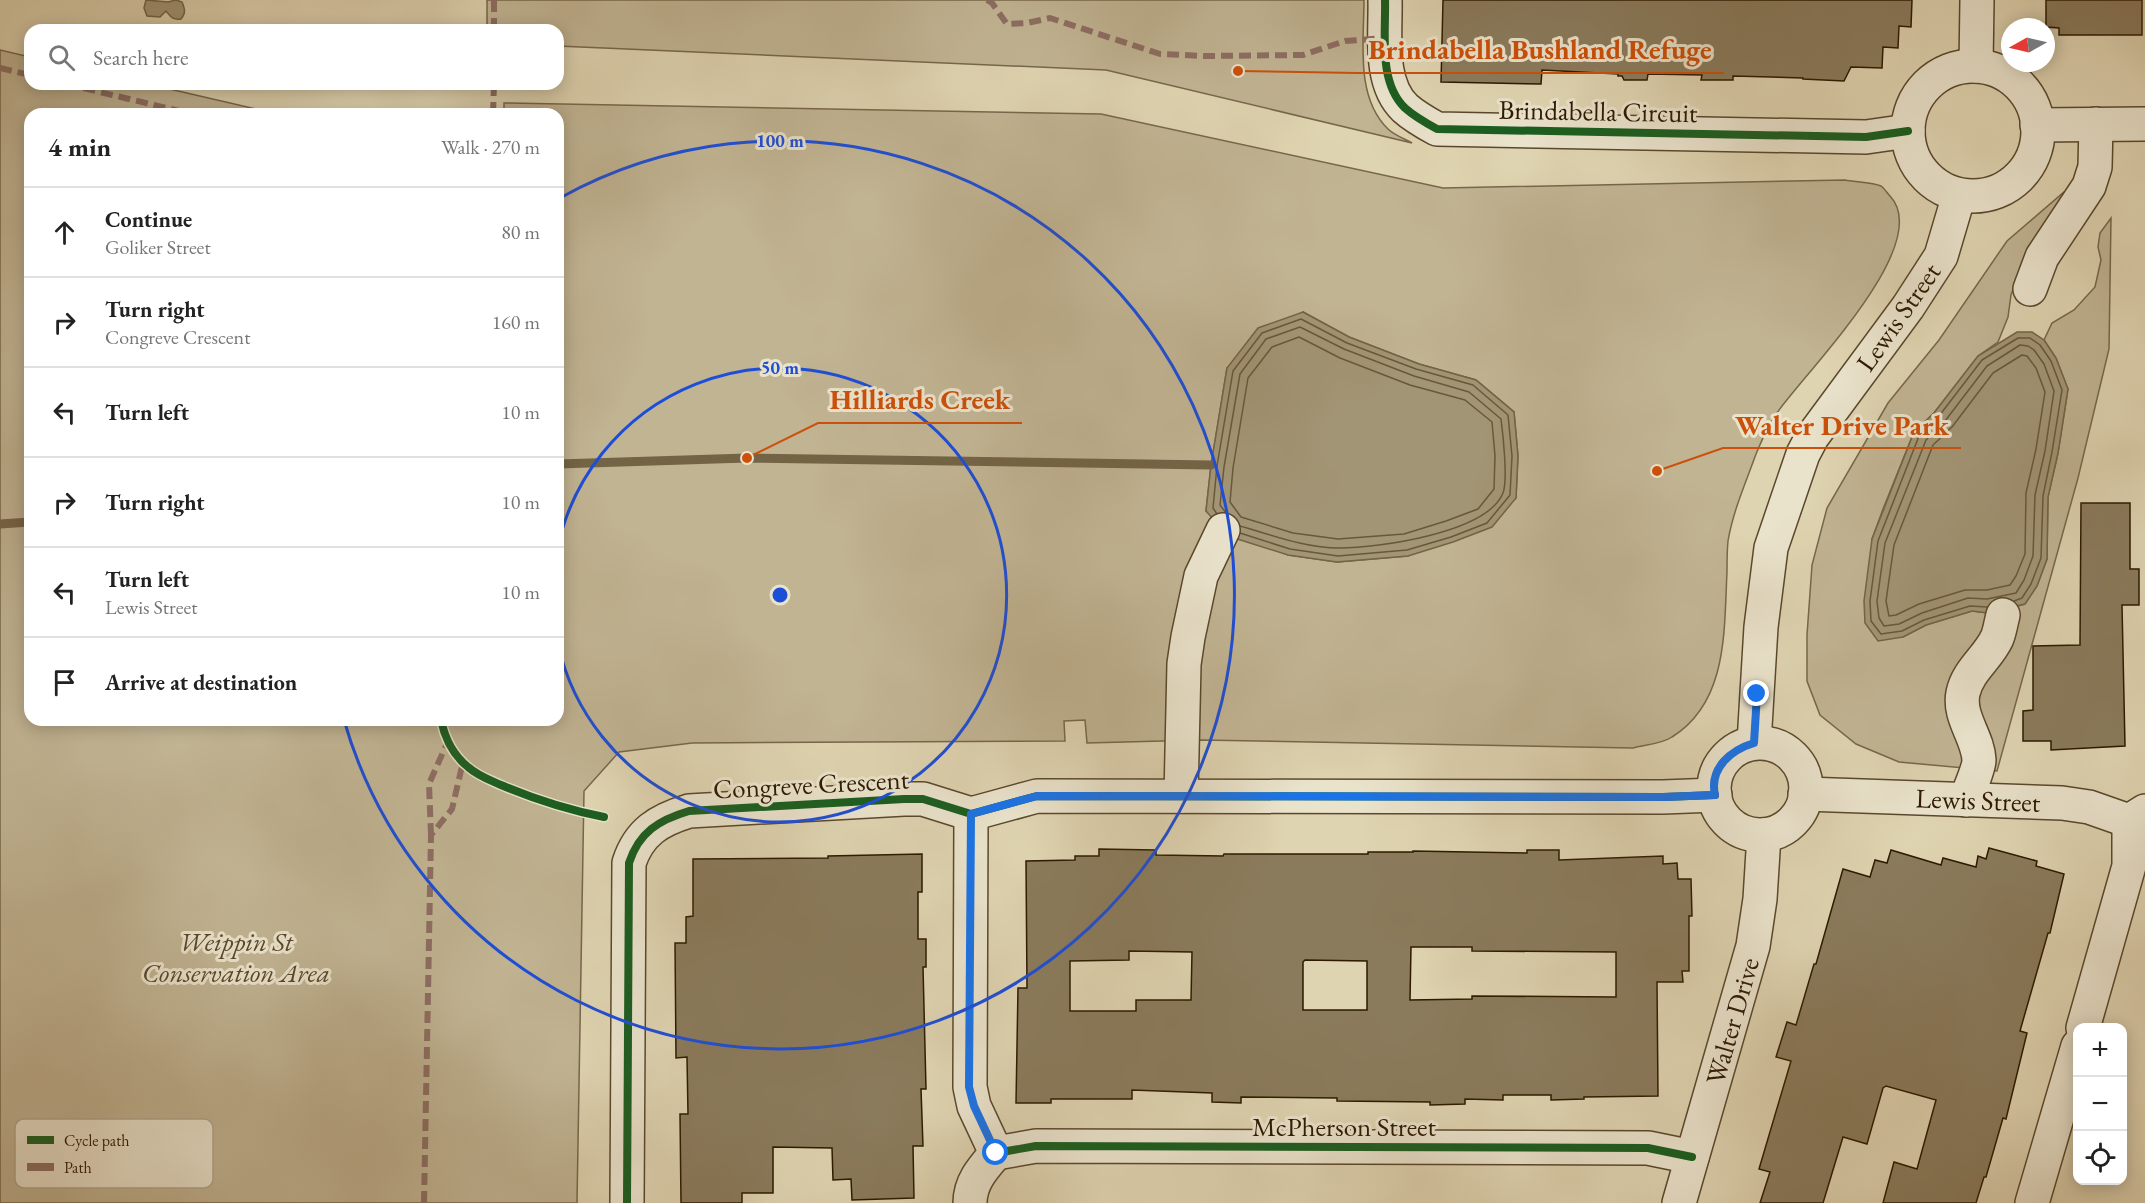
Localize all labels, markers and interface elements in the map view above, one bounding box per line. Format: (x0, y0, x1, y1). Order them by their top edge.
north arrow (2001, 18, 2055, 72)
search box (24, 24, 564, 90)
callout: Brindabella Bushland Refuge (1357, 27, 1724, 73)
text: Brindabella Bushland Refuge (1368, 31, 1712, 67)
icon: search (45, 41, 78, 74)
text: Search here (93, 43, 188, 72)
street label: Brindabella Circuit (1498, 92, 1698, 130)
text: 100 m (756, 129, 804, 152)
text: 4 min (48, 130, 111, 164)
text: Walk · 270 m (441, 134, 540, 160)
text: Continue (105, 205, 192, 234)
icon: ahead (48, 216, 81, 249)
text: 80 m (501, 219, 540, 245)
text: Goliker Street (105, 234, 211, 260)
street label: Lewis Street (1848, 255, 1948, 378)
text: Turn right (105, 295, 204, 324)
icon: right (48, 306, 81, 339)
text: 160 m (492, 309, 540, 335)
text: Congreve Crescent (105, 324, 250, 350)
text: 50 m (761, 356, 799, 379)
callout: Hilliards Creek (818, 377, 1022, 423)
text: Hilliards Creek (830, 381, 1011, 417)
icon: left (48, 396, 81, 429)
text: Turn left (105, 398, 189, 427)
text: 10 m (501, 399, 540, 425)
callout: Walter Drive Park (1723, 402, 1961, 448)
text: Walter Drive Park (1735, 407, 1950, 443)
icon: right (48, 486, 81, 519)
text: Turn right (105, 488, 204, 517)
text: 10 m (501, 489, 540, 515)
text: Turn left (105, 565, 189, 594)
icon: left (48, 576, 81, 609)
text: 10 m (501, 579, 540, 605)
centre of rings (770, 585, 790, 605)
text: Lewis Street (105, 594, 197, 620)
icon: arrive (48, 666, 81, 699)
text: Arrive at destination (105, 668, 297, 697)
route end (1743, 680, 1769, 706)
street label: Congreve Crescent (712, 761, 910, 807)
street label: Lewis Street (1915, 780, 2042, 820)
park label: Weippin St Conservation Area (142, 924, 330, 990)
street label: Walter Drive (1697, 954, 1767, 1088)
map controls (2073, 1023, 2127, 1185)
button: + (2073, 1023, 2127, 1077)
button: − (2073, 1077, 2127, 1131)
street label: McPherson Street (1252, 1109, 1437, 1144)
legend (15, 1119, 213, 1188)
text: Cycle path (64, 1130, 129, 1151)
button: locate (2073, 1131, 2127, 1185)
route start (982, 1139, 1008, 1165)
text: Path (64, 1157, 92, 1178)

